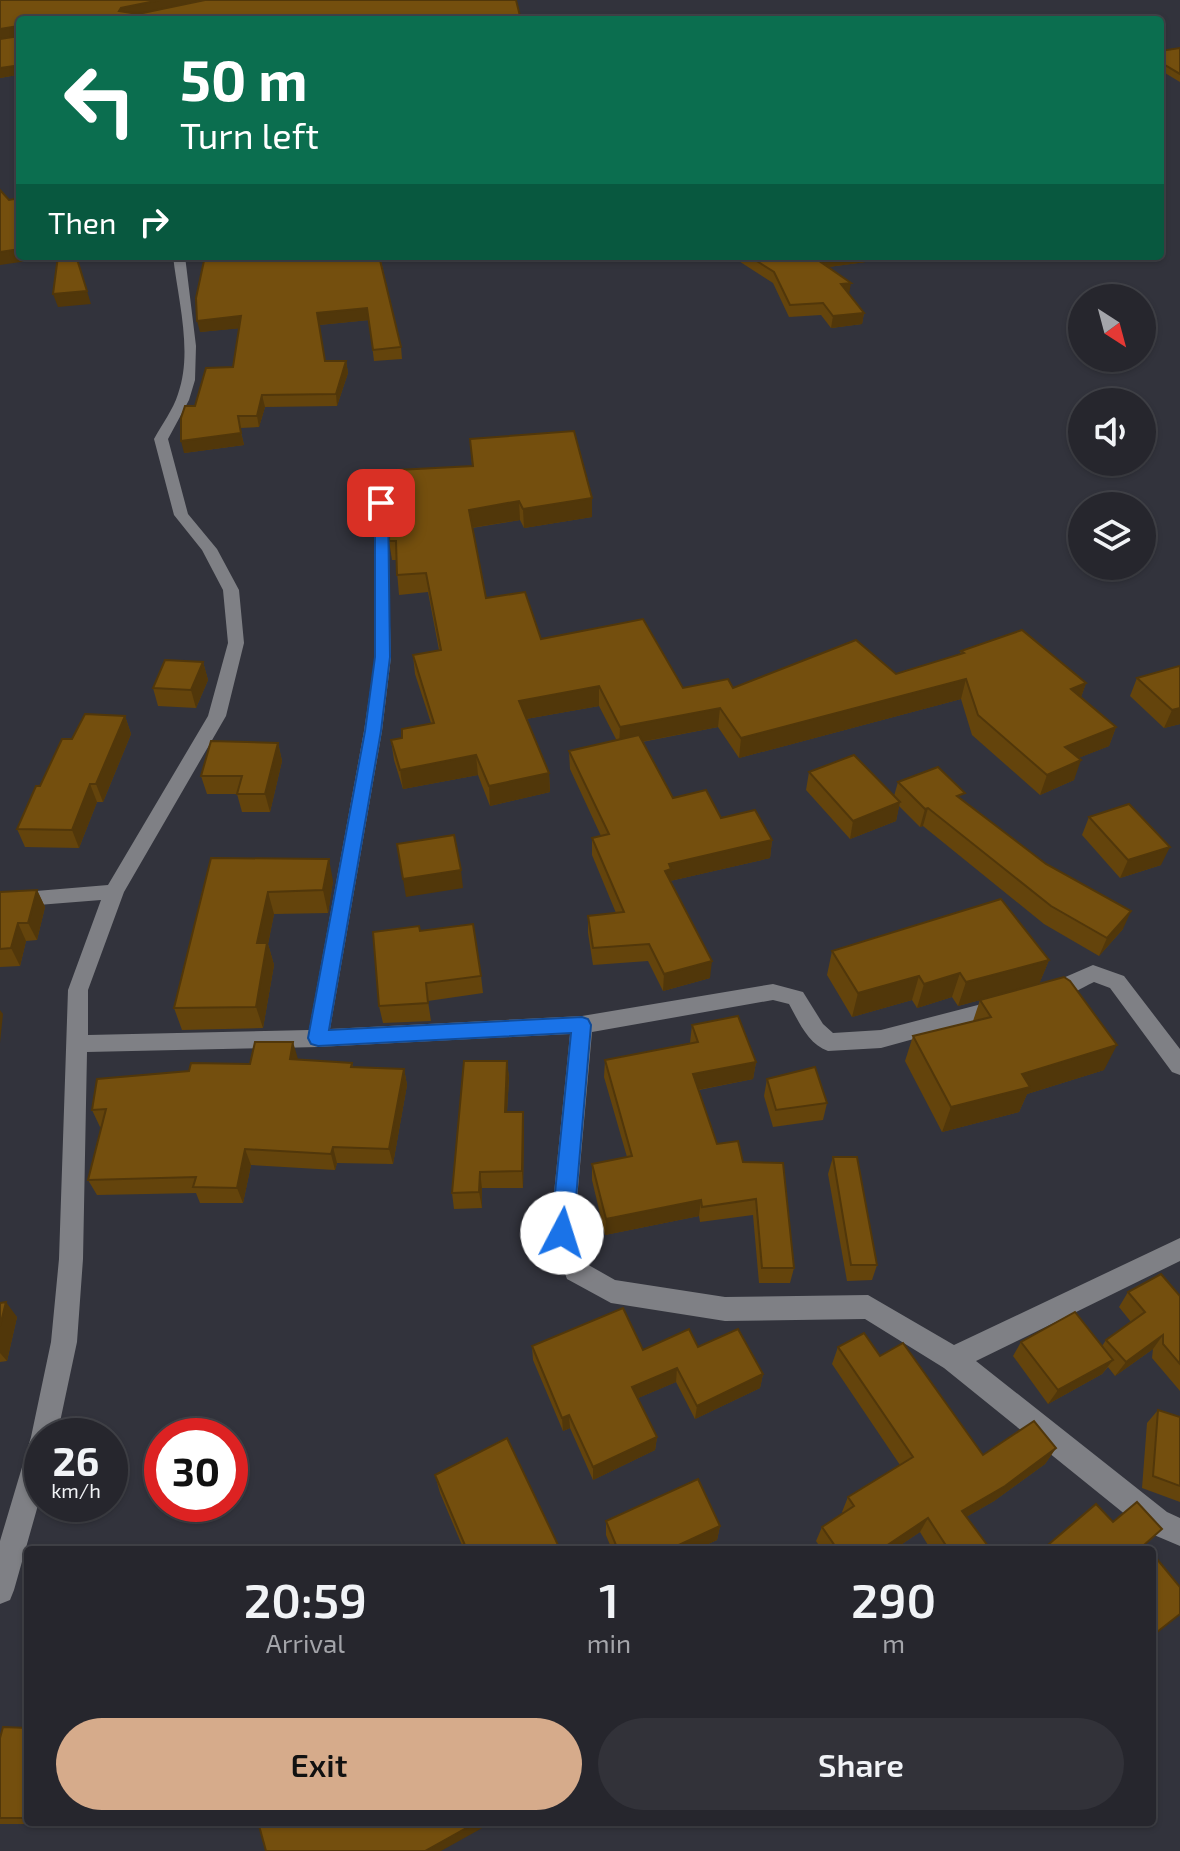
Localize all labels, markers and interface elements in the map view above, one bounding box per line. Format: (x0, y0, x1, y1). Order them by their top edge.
text: 50 m (180, 45, 308, 112)
icon: left (48, 48, 152, 152)
text: Turn left (180, 113, 319, 156)
icon: right (132, 200, 176, 244)
text: Then (48, 204, 116, 240)
north arrow (1068, 284, 1156, 372)
map controls (1068, 284, 1156, 580)
button: sound (1068, 388, 1156, 476)
pin (347, 469, 415, 537)
icon: arrive (359, 481, 403, 525)
button: layers (1068, 492, 1156, 580)
position arrow (520, 1191, 604, 1275)
speed limit sign: 30 (144, 1418, 248, 1522)
text: 26 (53, 1436, 99, 1484)
text: km/h (51, 1478, 101, 1502)
text: 20:59 (244, 1570, 367, 1628)
text: 1 (599, 1570, 619, 1628)
text: 290 (851, 1570, 936, 1628)
text: Arrival (266, 1627, 345, 1658)
text: min (587, 1627, 631, 1658)
text: m (882, 1627, 905, 1658)
button: Exit (56, 1718, 582, 1810)
button: Share (598, 1718, 1124, 1810)

